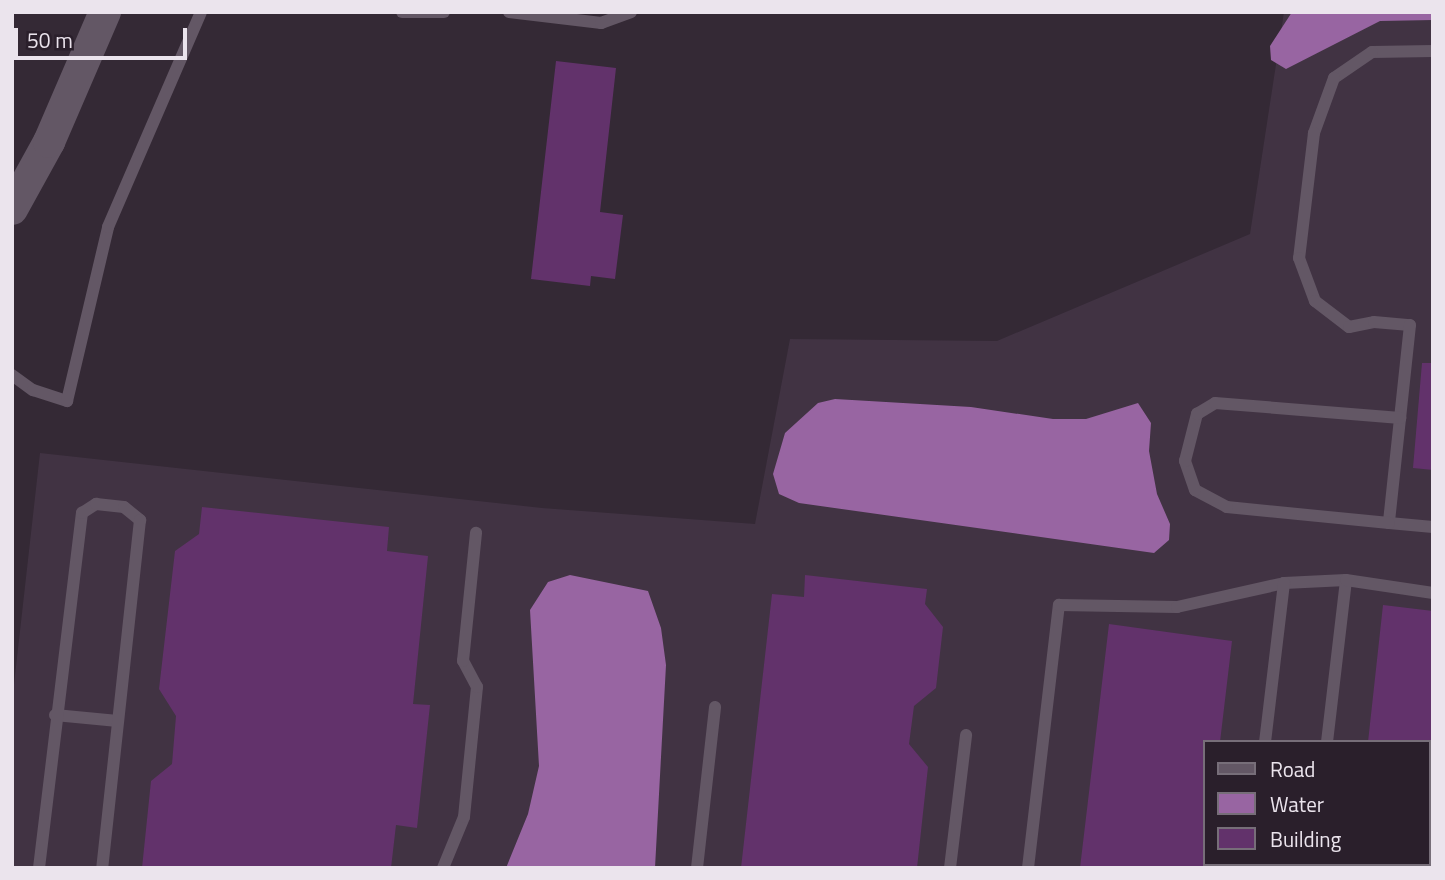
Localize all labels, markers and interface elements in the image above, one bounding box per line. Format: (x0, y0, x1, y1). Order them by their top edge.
scale bar (18, 14, 191, 58)
text: 50 m (27, 24, 73, 56)
legend (1204, 740, 1431, 866)
text: Road (1270, 753, 1315, 785)
text: Water (1270, 788, 1324, 820)
text: Building (1270, 823, 1341, 855)

